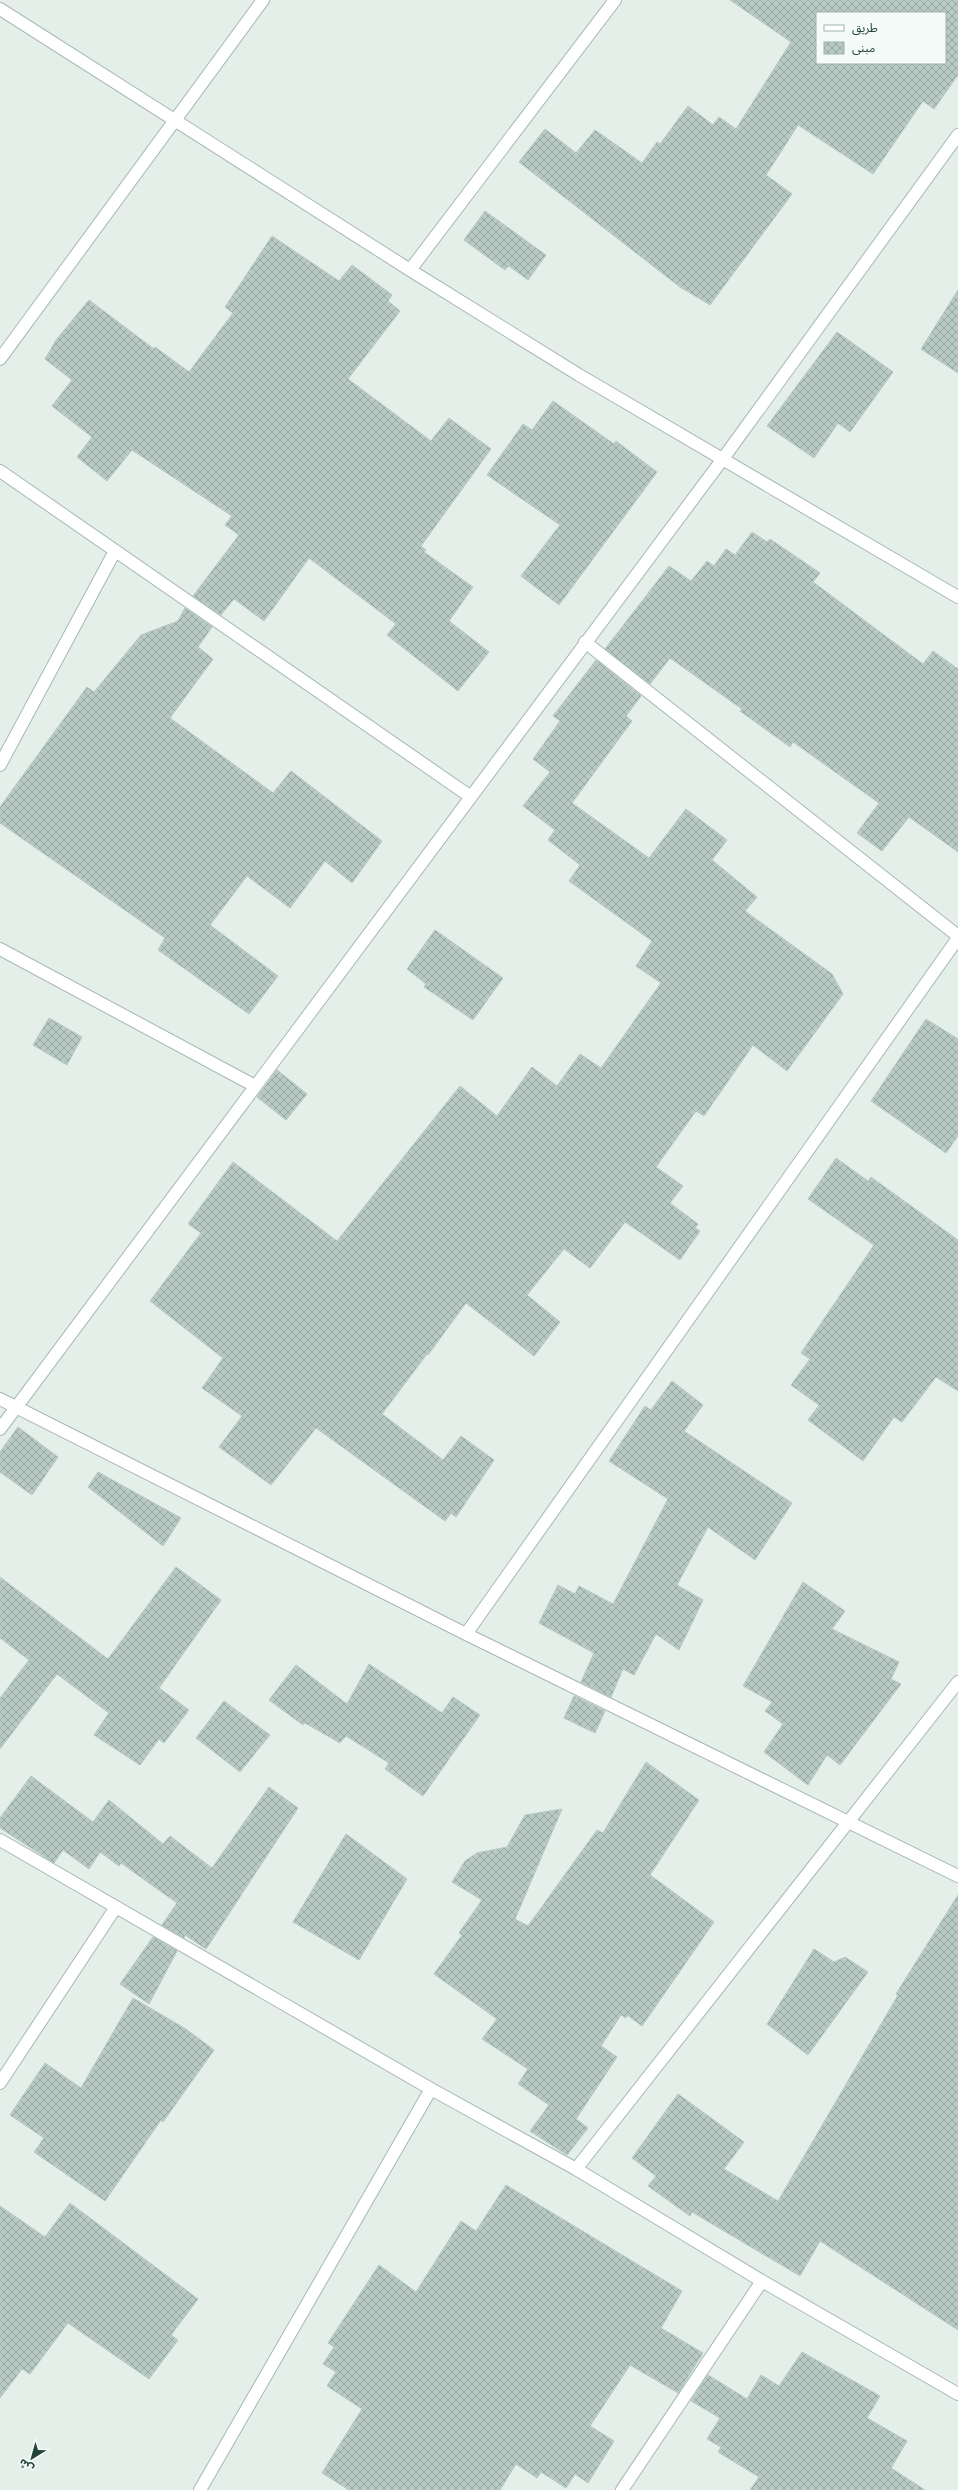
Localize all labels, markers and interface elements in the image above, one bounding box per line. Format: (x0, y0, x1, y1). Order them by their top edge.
legend (816, 12, 946, 64)
text: طريق (852, 21, 878, 36)
text: مبنى (852, 41, 875, 55)
north arrow (12, 2438, 52, 2478)
text: ش (16, 2456, 36, 2475)

